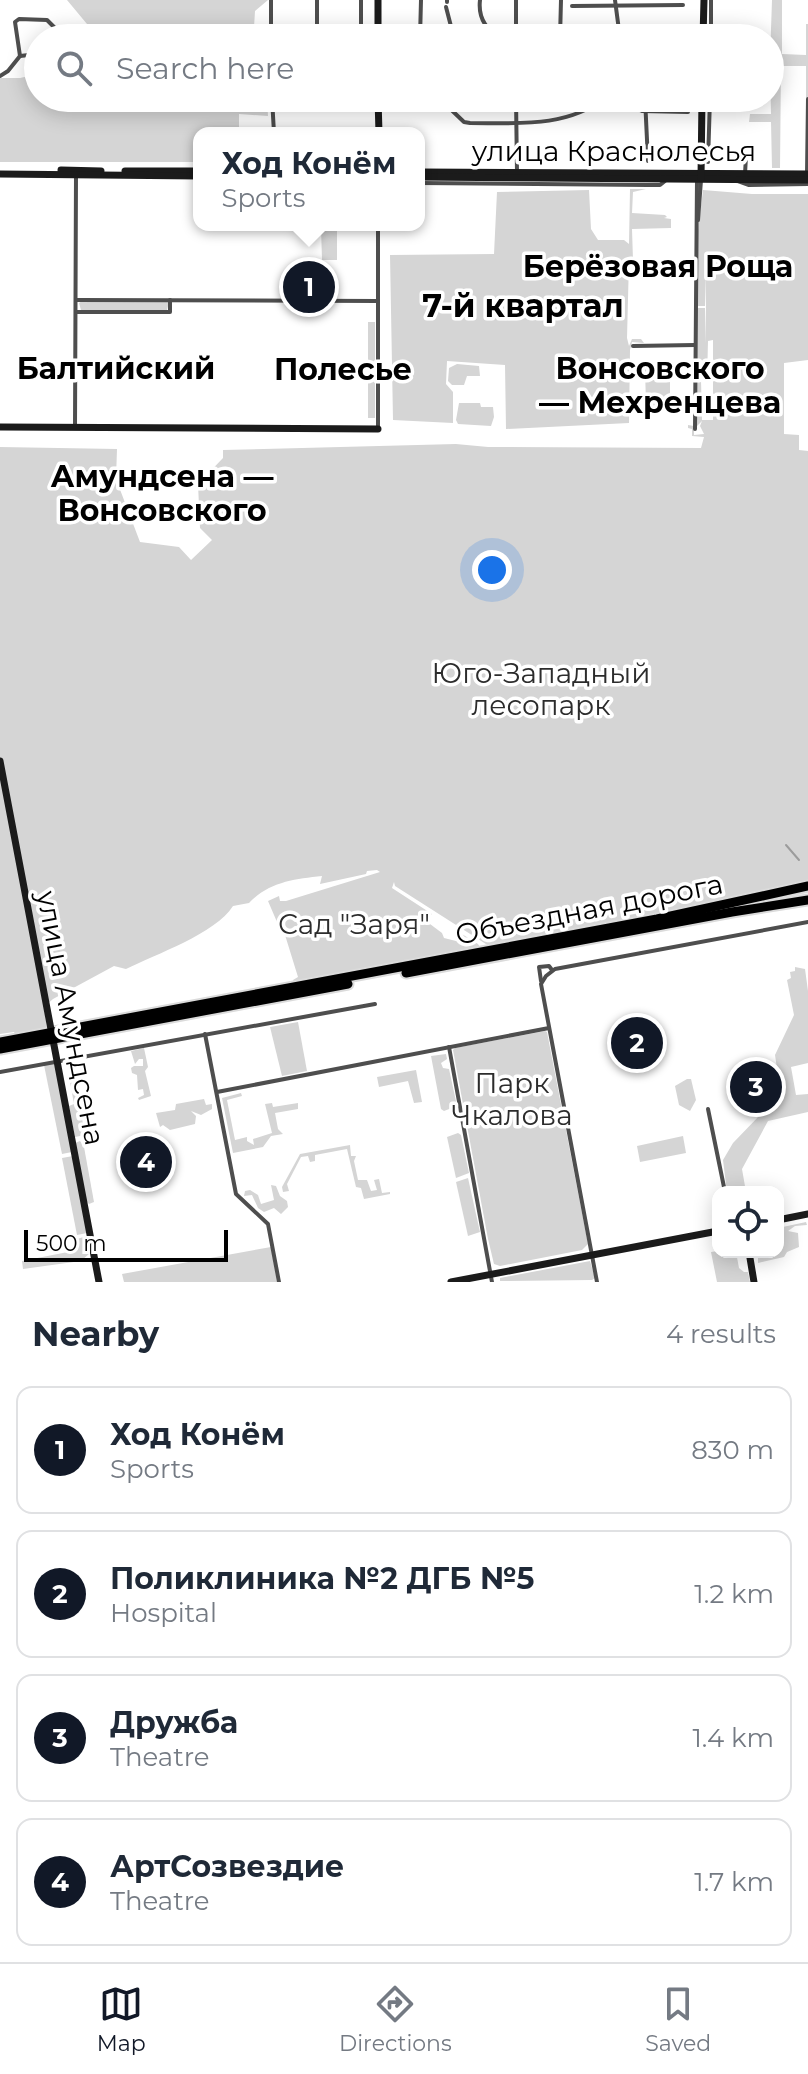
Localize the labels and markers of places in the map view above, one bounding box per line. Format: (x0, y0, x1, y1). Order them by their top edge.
pin: 1 (283, 257, 335, 317)
pin: 2 (611, 1013, 663, 1073)
pin: 3 (730, 1057, 782, 1117)
pin: 4 (120, 1132, 172, 1192)

